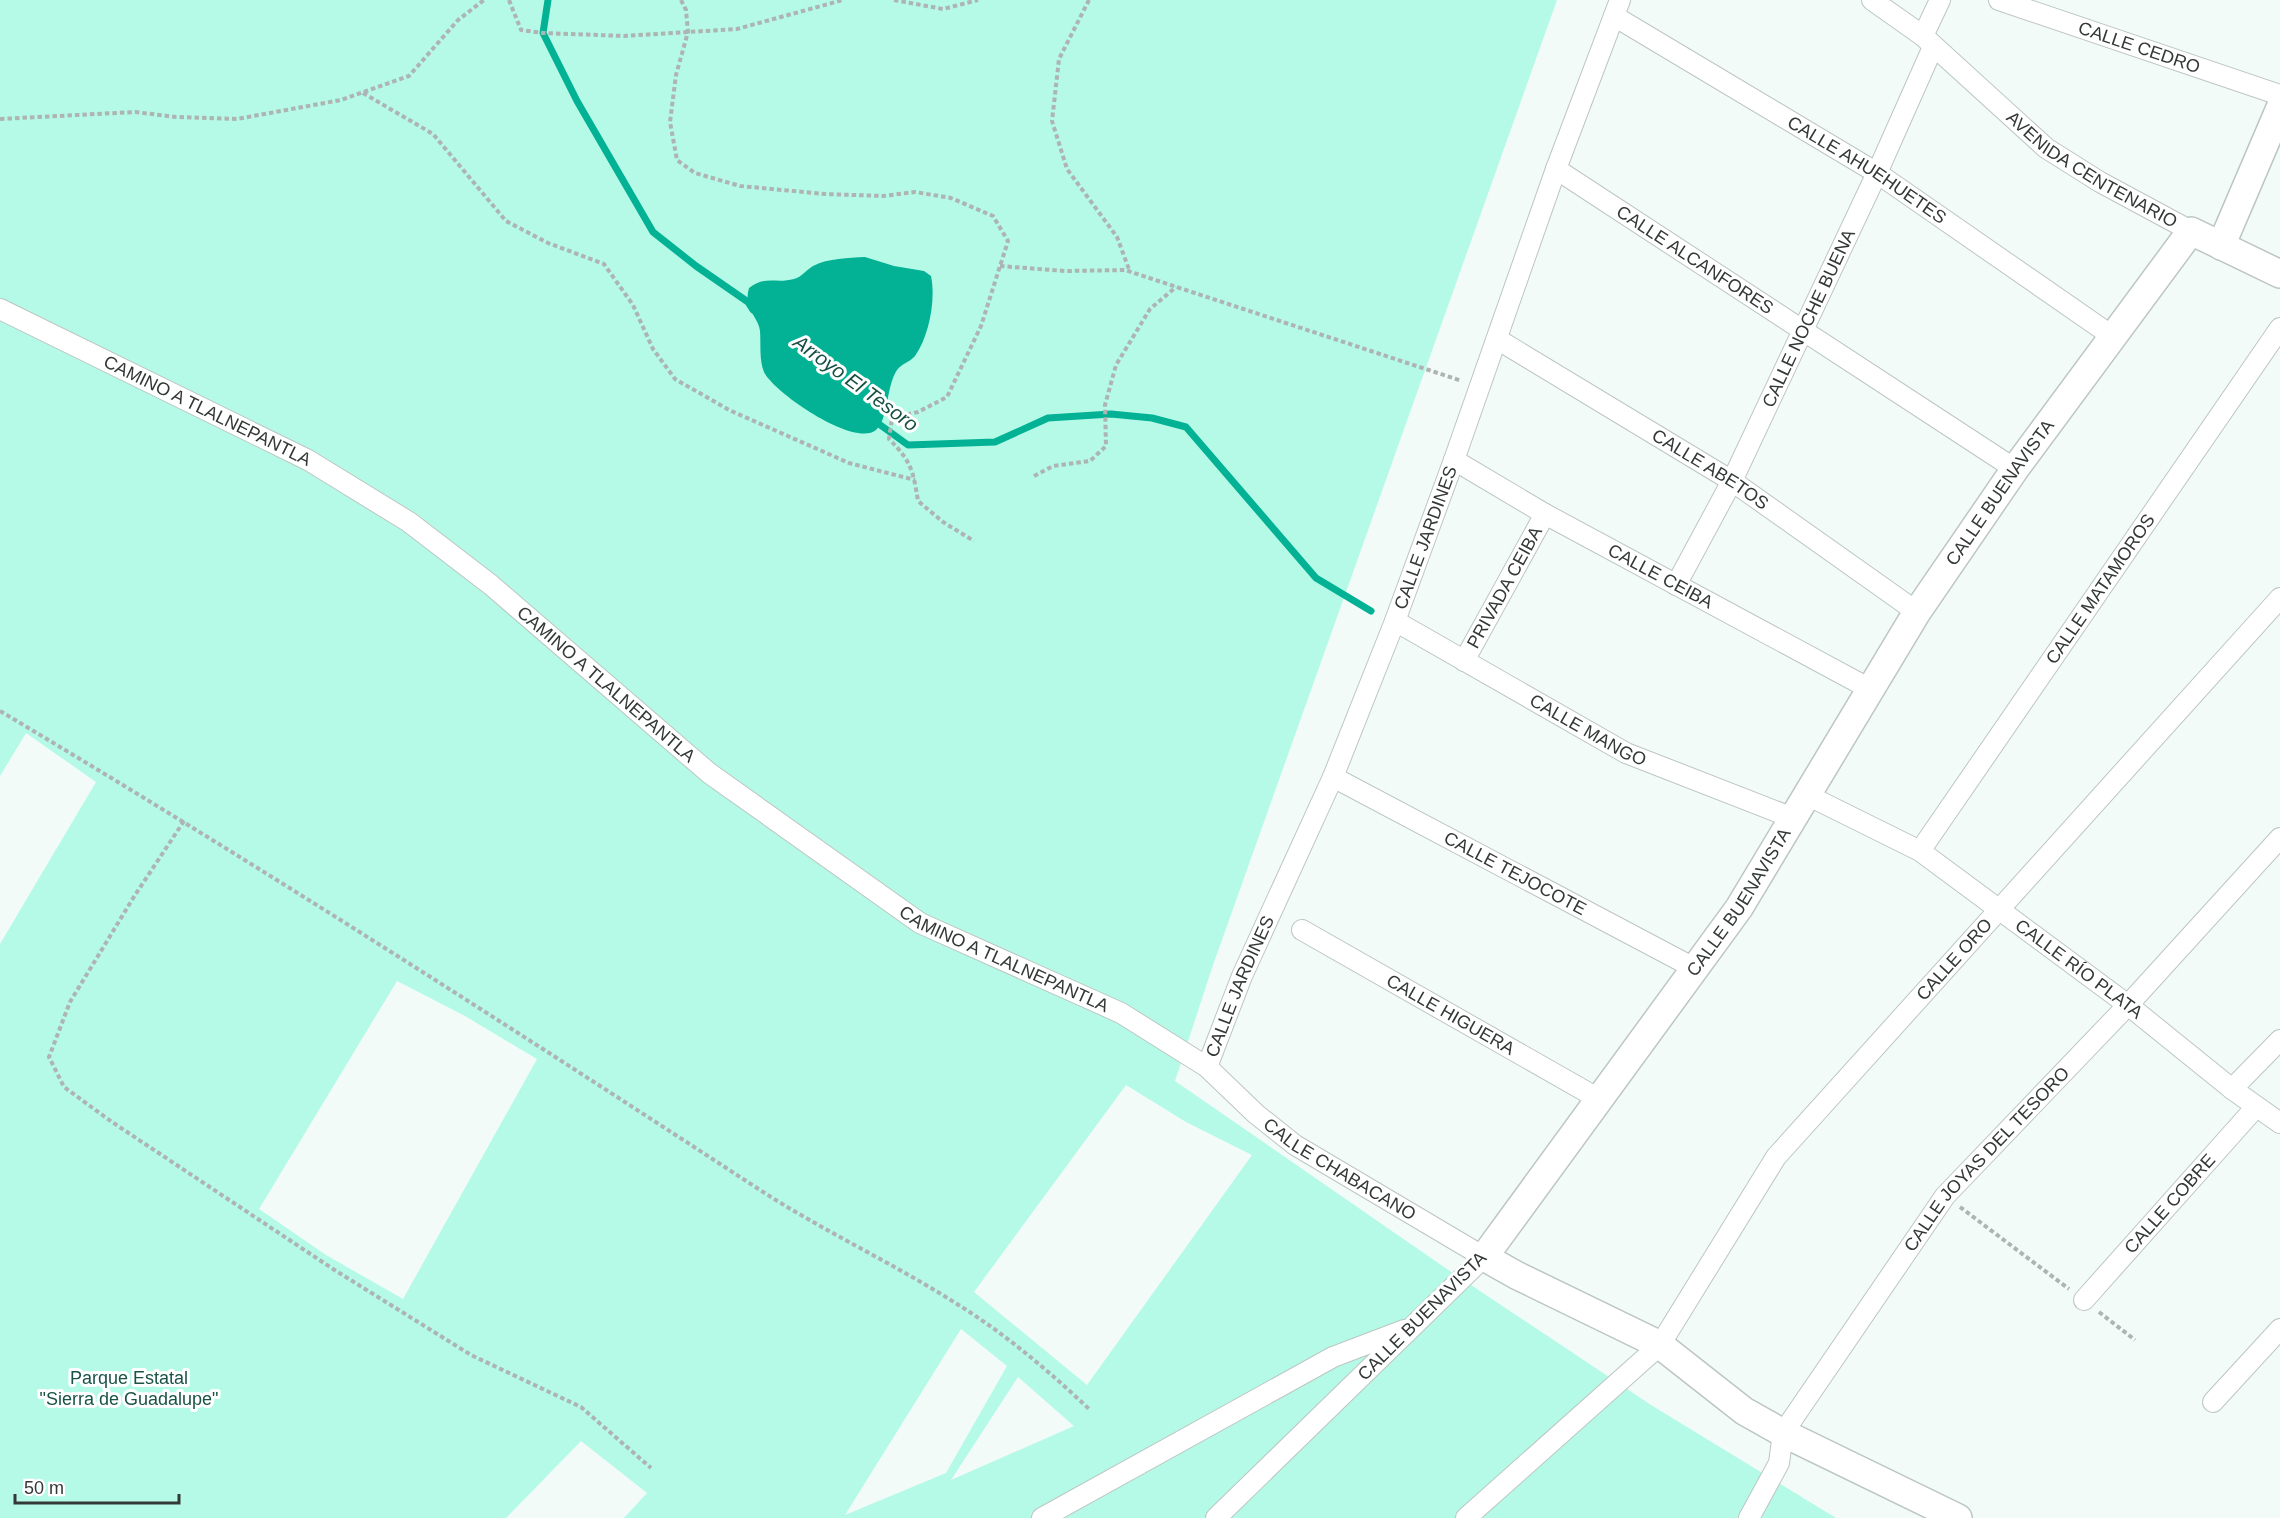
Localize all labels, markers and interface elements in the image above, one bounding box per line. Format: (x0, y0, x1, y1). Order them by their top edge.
street label: CALLE CEDRO (2076, 18, 2203, 77)
street label: AVENIDA CENTENARIO (2003, 107, 2181, 232)
street label: CALLE AHUEHUETES (1784, 112, 1950, 228)
street label: CALLE ALCANFORES (1613, 201, 1777, 318)
street label: CALLE NOCHE BUENA (1758, 226, 1859, 410)
water label: Arroyo El Tesoro (789, 330, 922, 435)
street label: CAMINO A TLALNEPANTLA (100, 351, 314, 470)
street label: CALLE BUENAVISTA (1942, 416, 2058, 569)
street label: CALLE ABETOS (1649, 425, 1772, 514)
street label: CALLE JARDINES (1390, 463, 1461, 612)
street label: CALLE MATAMOROS (2042, 510, 2159, 668)
street label: PRIVADA CEIBA (1463, 523, 1546, 652)
street label: CALLE CEIBA (1605, 540, 1716, 613)
street label: CAMINO A TLALNEPANTLA (513, 602, 699, 767)
street label: CALLE MANGO (1526, 690, 1649, 770)
street label: CALLE BUENAVISTA (1683, 824, 1795, 980)
street label: CALLE TEJOCOTE (1441, 828, 1590, 919)
street label: CAMINO A TLALNEPANTLA (895, 902, 1112, 1016)
street label: CALLE JARDINES (1202, 913, 1278, 1060)
street label: CALLE ORO (1912, 914, 1996, 1004)
street label: CALLE RÍO PLATA (2011, 915, 2147, 1023)
street label: CALLE HIGUERA (1383, 970, 1518, 1059)
street label: CALLE JOYAS DEL TESORO (1900, 1063, 2073, 1255)
street label: CALLE CHABACANO (1260, 1114, 1420, 1224)
street label: CALLE COBRE (2120, 1150, 2219, 1257)
street label: CALLE BUENAVISTA (1354, 1248, 1490, 1384)
park label: Parque Estatal "Sierra de Guadalupe" (40, 1368, 218, 1409)
scale bar (15, 1467, 178, 1505)
text: 50 m (24, 1478, 64, 1498)

